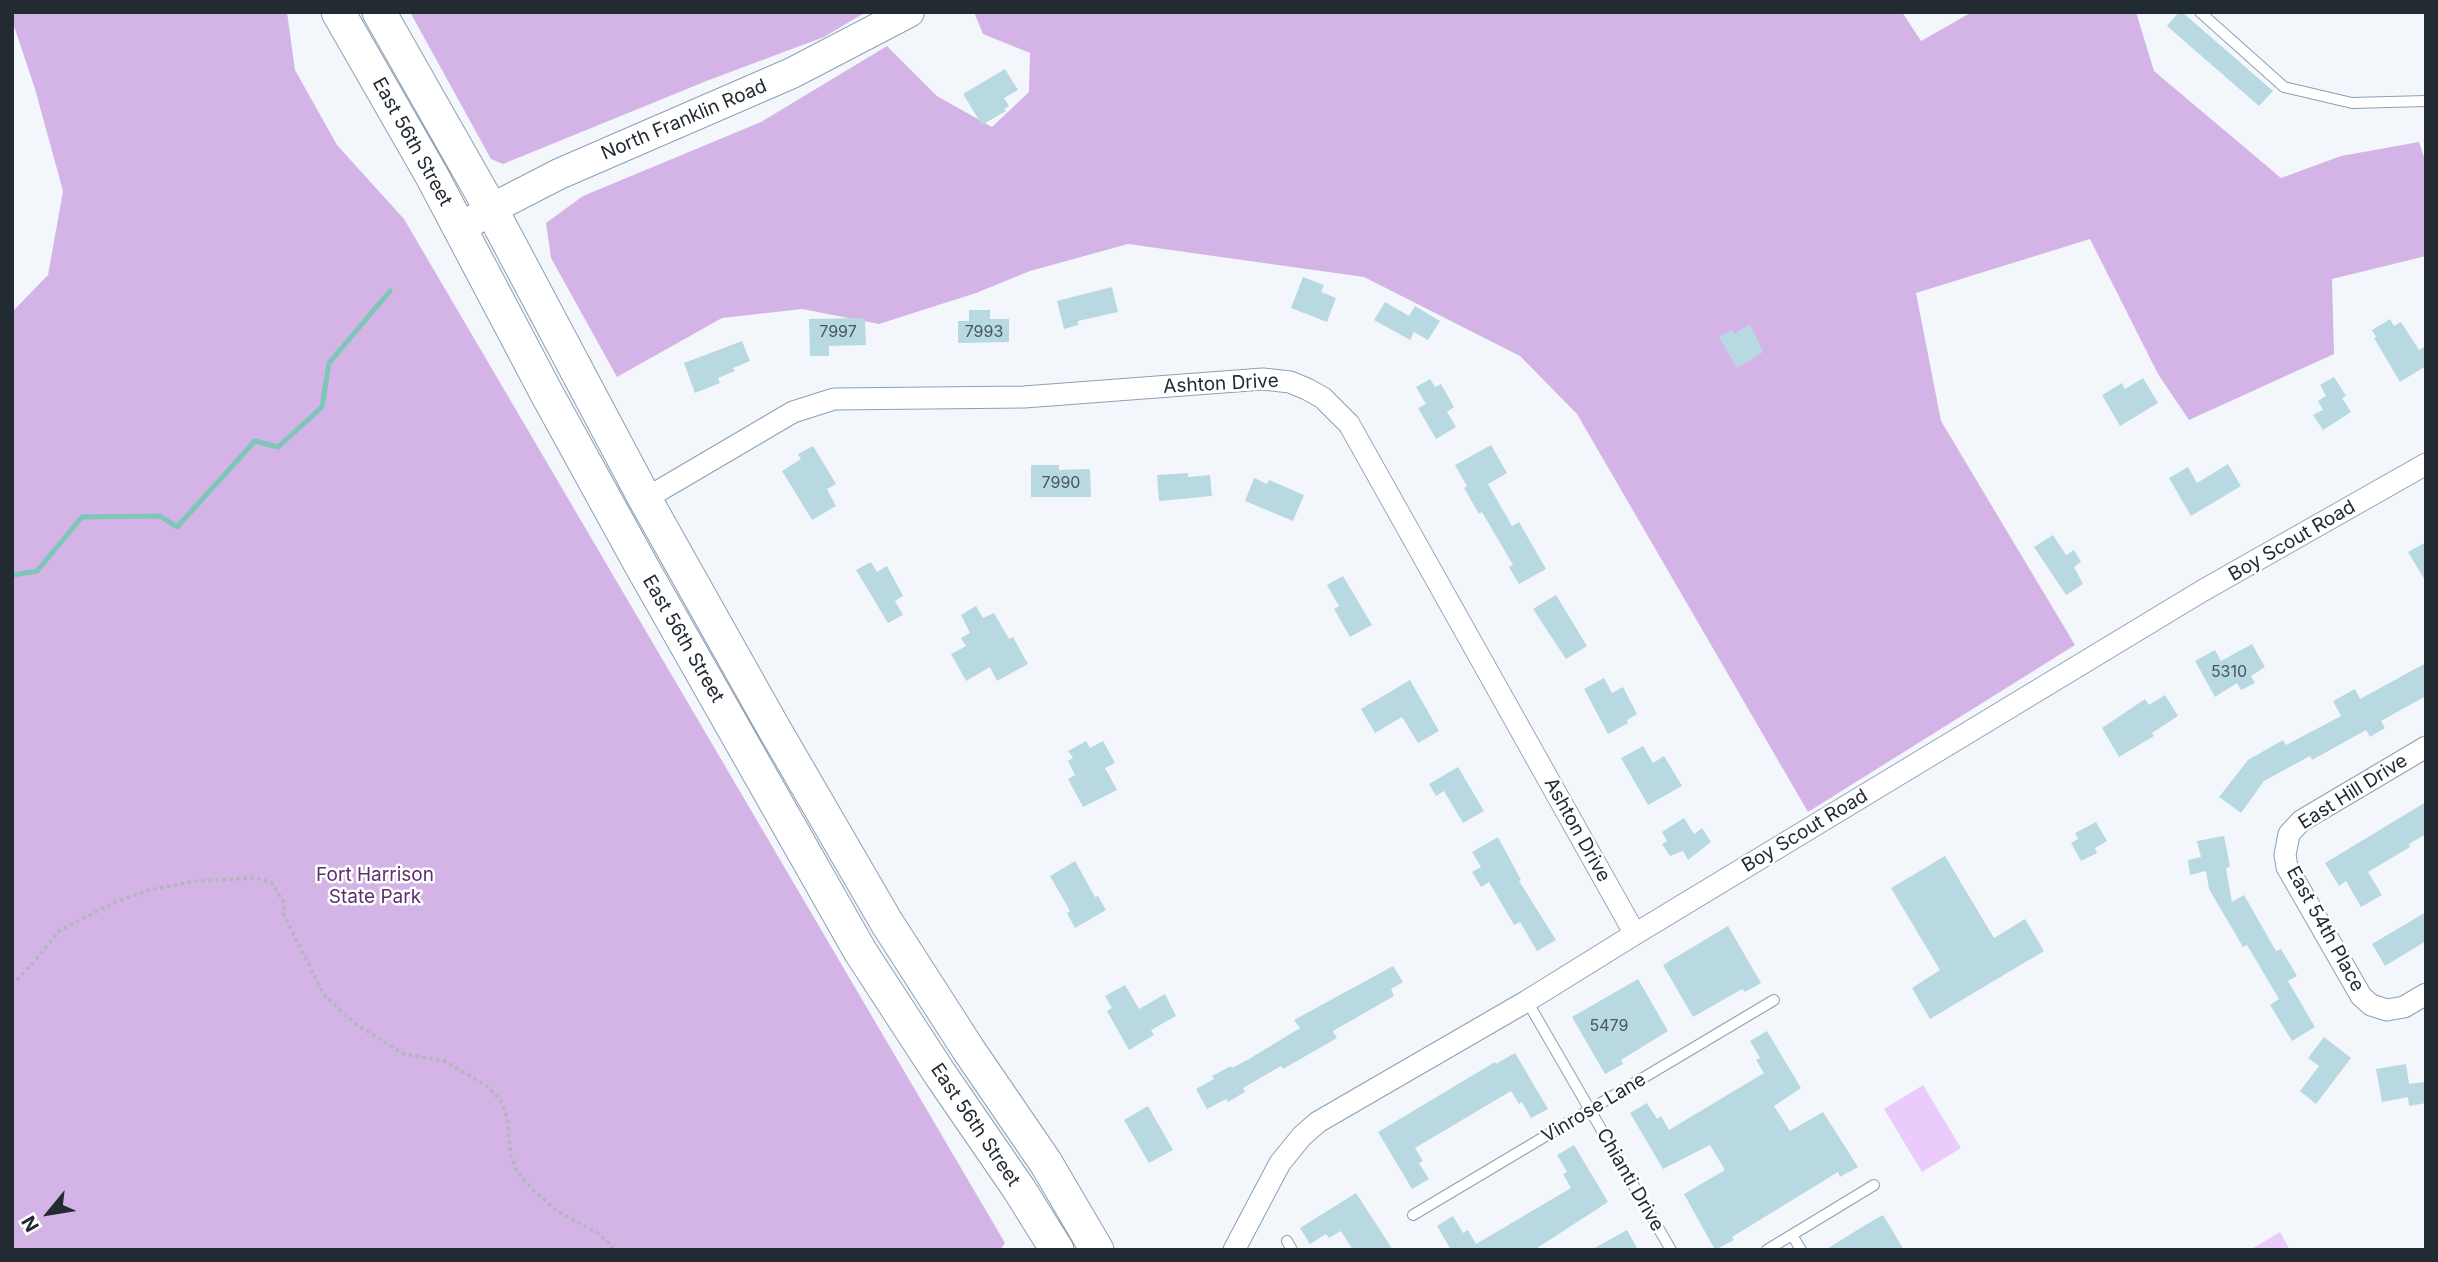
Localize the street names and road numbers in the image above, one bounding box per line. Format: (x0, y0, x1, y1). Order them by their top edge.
street label: East 56th Street (367, 74, 457, 210)
street label: North Franklin Road (598, 75, 770, 165)
street label: Ashton Drive (1163, 370, 1279, 398)
street label: Boy Scout Road (2225, 495, 2359, 587)
street label: East 56th Street (637, 571, 729, 707)
street label: East Hill Drive (2294, 749, 2412, 835)
street label: Ashton Drive (1539, 774, 1615, 886)
street label: Boy Scout Road (1738, 785, 1872, 877)
street label: East 54th Place (2281, 862, 2369, 996)
street label: East 56th Street (925, 1059, 1025, 1191)
street label: Vinrose Lane (1538, 1068, 1650, 1148)
street label: Chianti Drive (1591, 1125, 1669, 1235)

